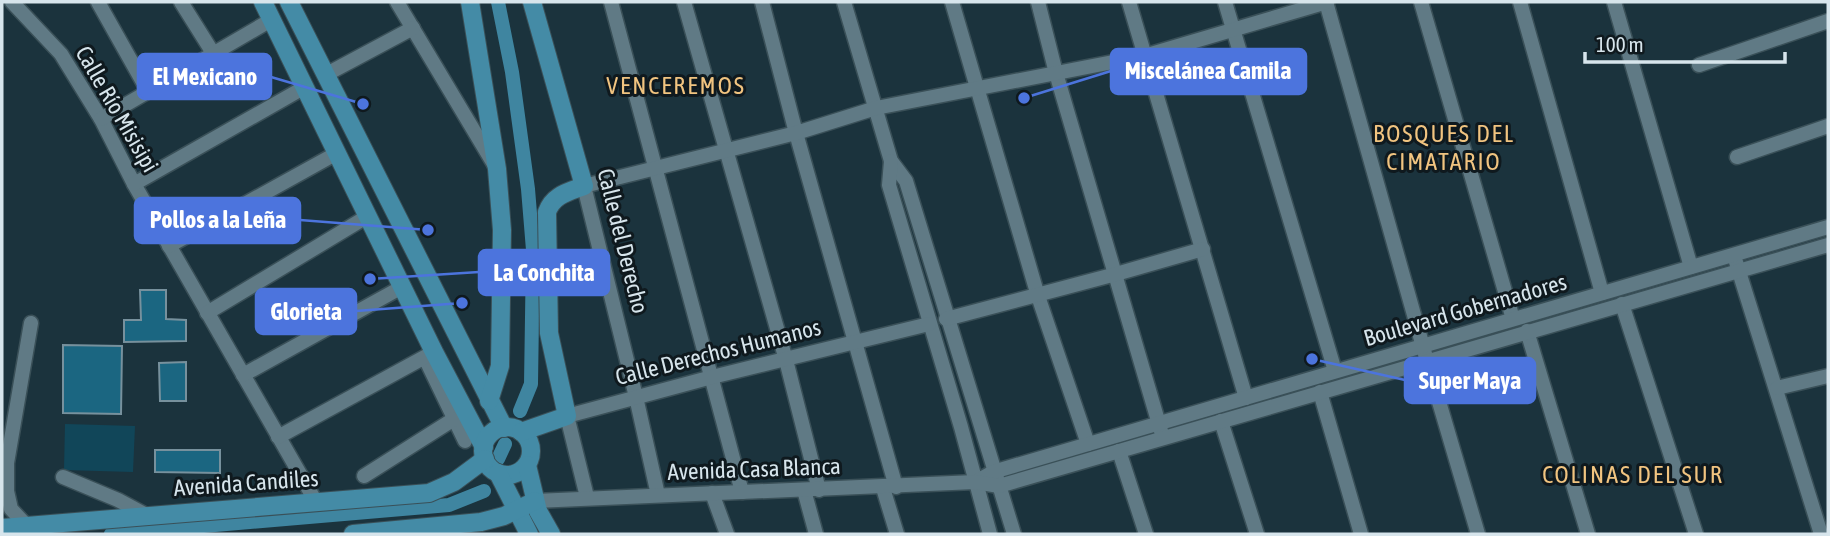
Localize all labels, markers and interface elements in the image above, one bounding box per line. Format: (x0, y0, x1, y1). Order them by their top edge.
scale bar (1585, 21, 1784, 65)
text: 100 m (1596, 32, 1644, 56)
street label: Calle Río Misisipi (70, 41, 164, 177)
callout: Miscelánea Camila (1111, 49, 1306, 94)
callout: El Mexicano (138, 54, 271, 99)
text: Miscelánea Camila (1125, 57, 1291, 84)
text: El Mexicano (153, 63, 257, 90)
district label: VENCEREMOS (606, 72, 746, 99)
district label: BOSQUES DEL CIMATARIO (1373, 120, 1515, 175)
street label: Calle del Derecho (592, 166, 654, 316)
callout: Pollos a la Leña (135, 198, 300, 243)
text: Pollos a la Leña (150, 206, 286, 233)
callout: La Conchita (479, 250, 609, 295)
text: La Conchita (493, 259, 595, 286)
street label: Boulevard Gobernadores (1361, 269, 1569, 351)
callout: Glorieta (256, 289, 356, 334)
text: Glorieta (270, 298, 342, 325)
street label: Calle Derechos Humanos (613, 314, 823, 390)
callout: Super Maya (1405, 358, 1535, 403)
text: Super Maya (1419, 367, 1521, 394)
street label: Avenida Casa Blanca (667, 453, 841, 485)
district label: COLINAS DEL SUR (1542, 461, 1724, 488)
street label: Avenida Candiles (173, 465, 319, 501)

